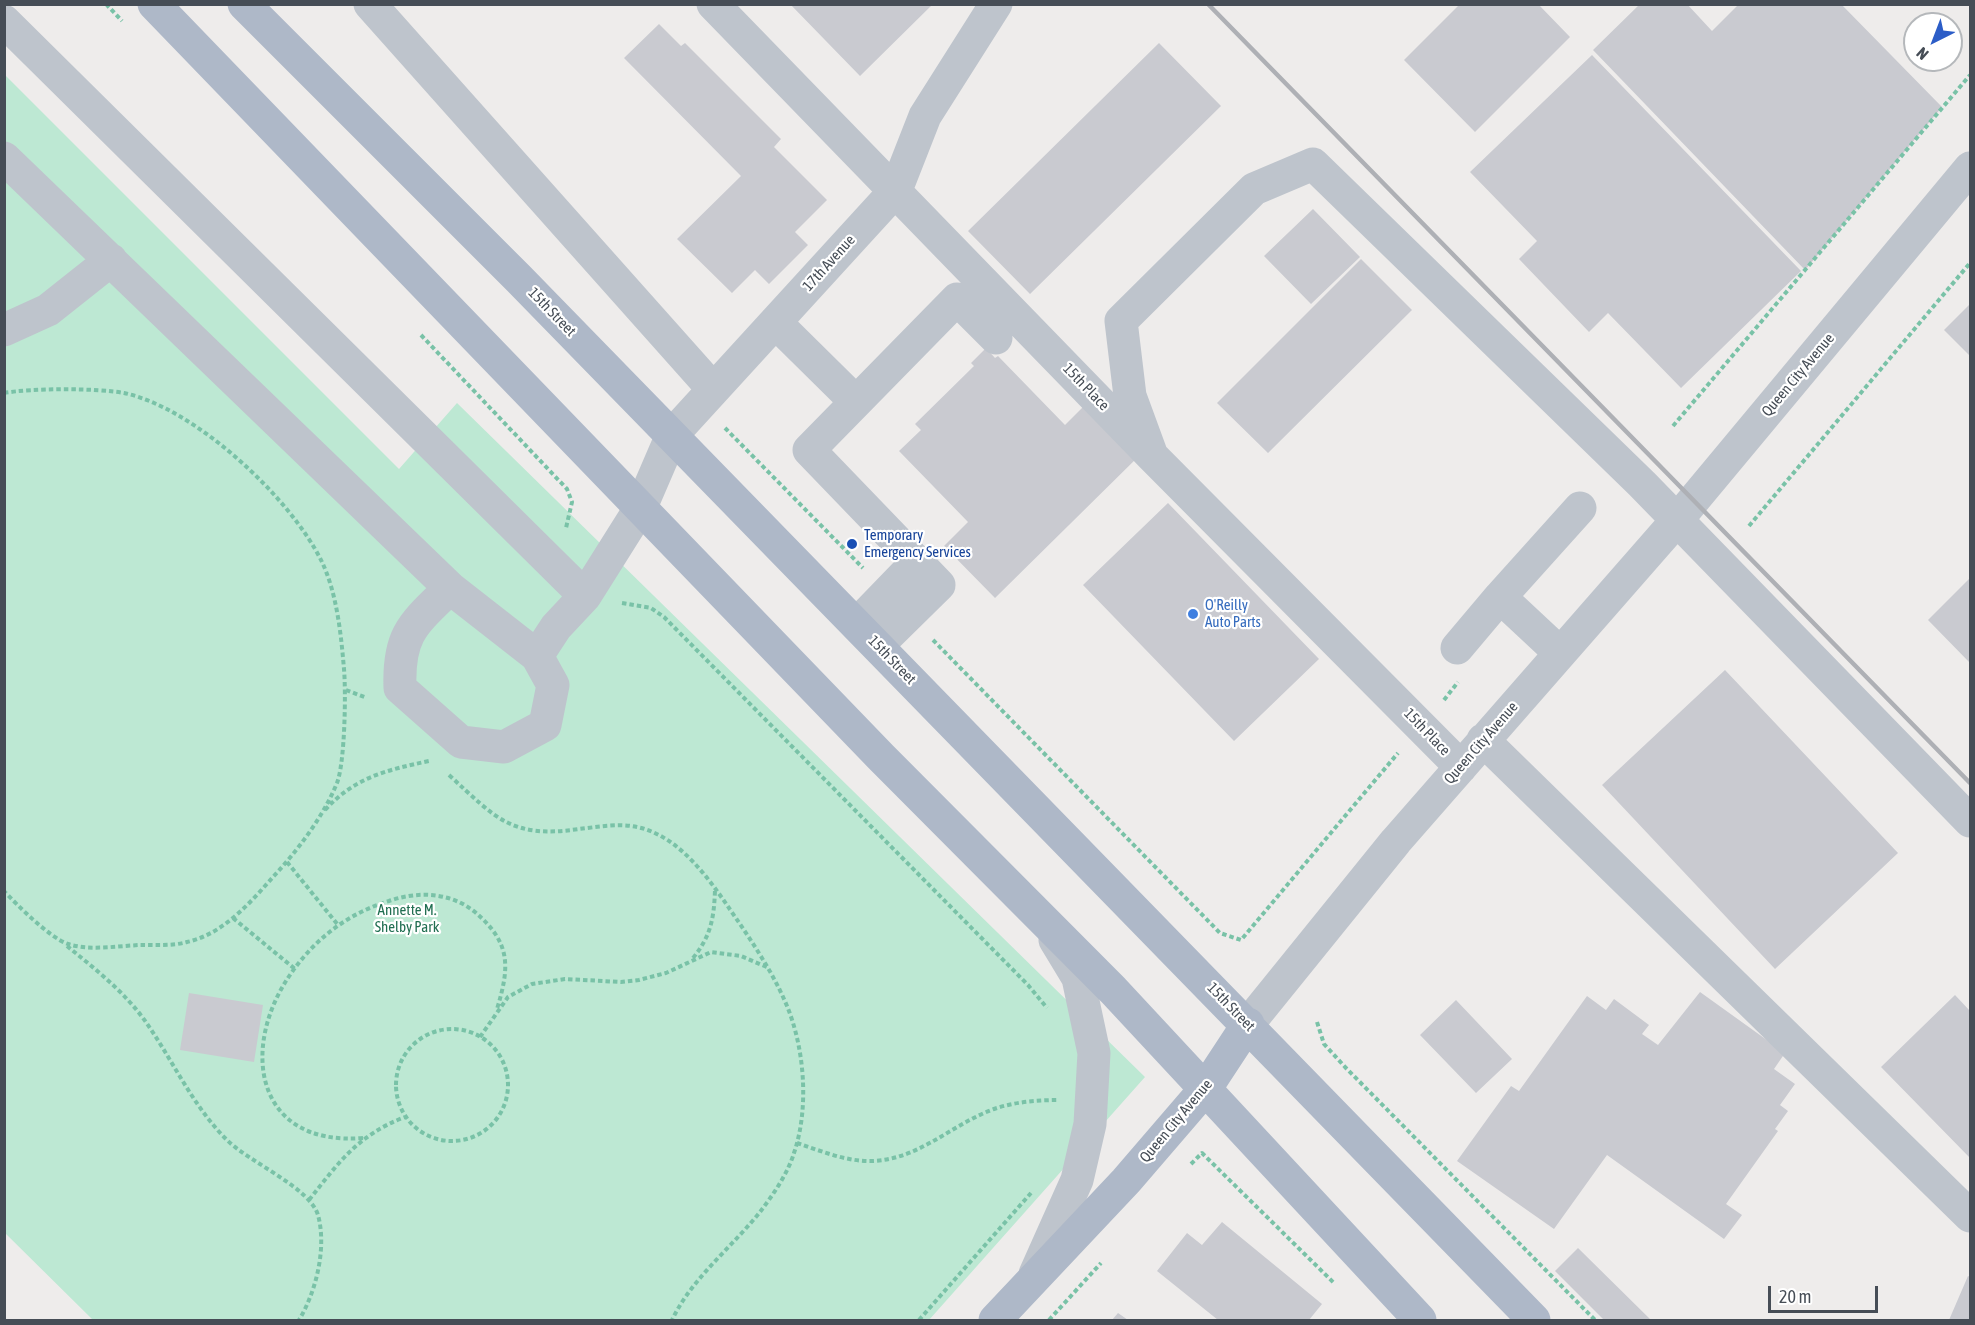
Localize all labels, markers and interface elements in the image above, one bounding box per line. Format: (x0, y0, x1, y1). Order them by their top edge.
north arrow (1903, 12, 1963, 72)
text: N (1913, 44, 1932, 64)
street label: 17th Avenue (799, 231, 859, 295)
street label: 15th Street (524, 284, 580, 340)
street label: Queen City Avenue (1758, 330, 1838, 420)
street label: 15th Place (1059, 360, 1113, 414)
place label: Temporary Emergency Services (864, 526, 971, 561)
marker: Temporary Emergency Services (845, 537, 859, 551)
place label: O'Reilly Auto Parts (1205, 596, 1261, 631)
marker: O'Reilly Auto Parts (1186, 607, 1200, 621)
street label: 15th Street (864, 632, 920, 688)
street label: Queen City Avenue (1440, 698, 1522, 788)
street label: 15th Place (1400, 705, 1454, 759)
park label: Annette M. Shelby Park (375, 901, 439, 936)
street label: 15th Street (1203, 979, 1259, 1035)
street label: Queen City Avenue (1136, 1076, 1216, 1166)
scale bar (1771, 1274, 1880, 1312)
text: 20 m (1779, 1286, 1811, 1307)

